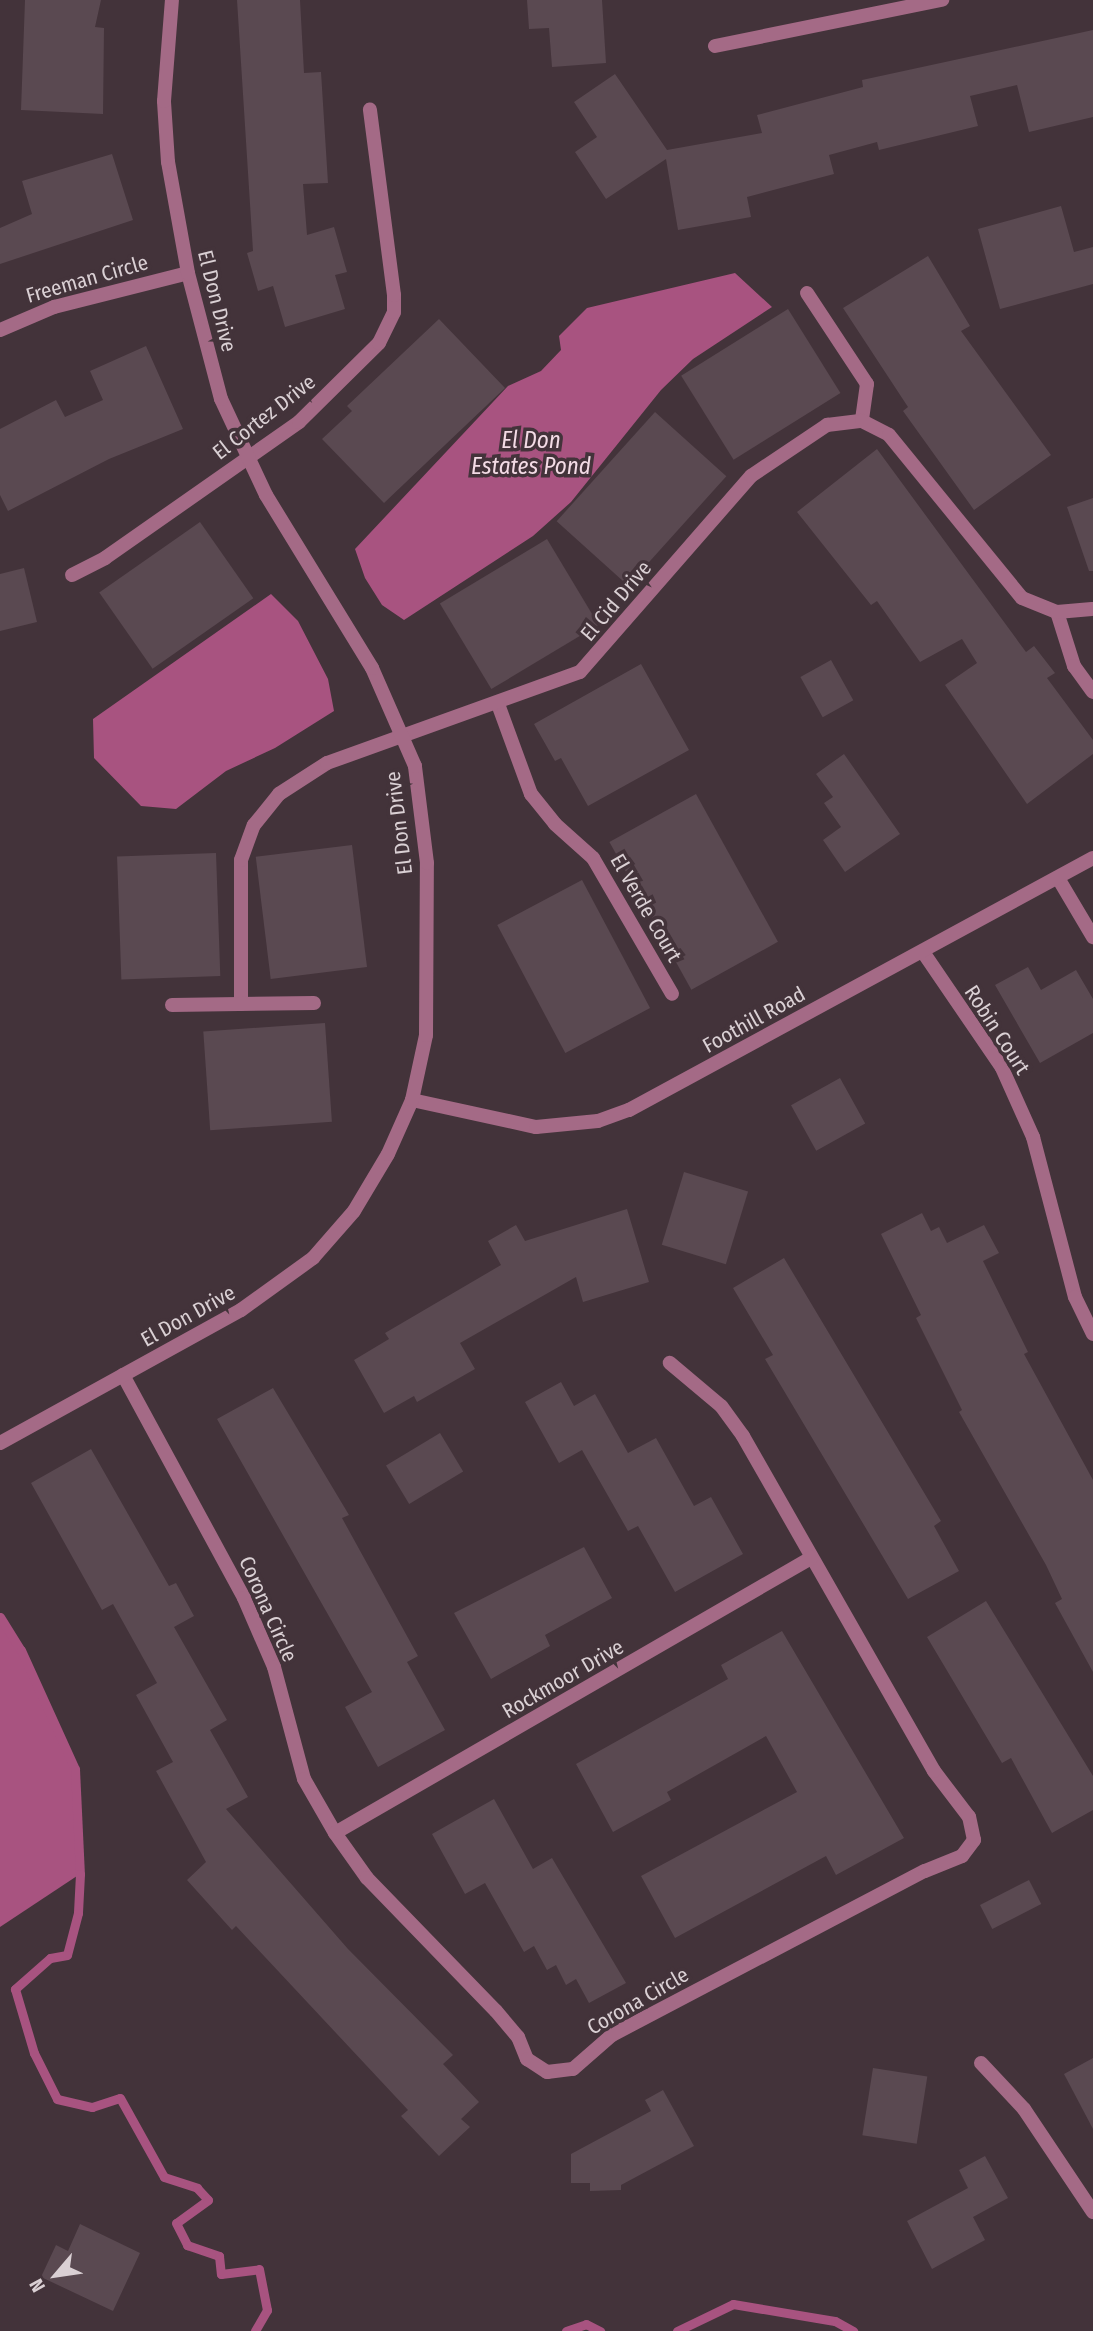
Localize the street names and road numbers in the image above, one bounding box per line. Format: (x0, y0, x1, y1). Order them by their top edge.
street label: El Don Drive (192, 248, 242, 354)
street label: Freeman Circle (23, 250, 151, 308)
street label: El Cortez Drive (208, 369, 320, 465)
street label: El Cid Drive (575, 556, 657, 646)
street label: El Don Drive (380, 770, 418, 876)
street label: El Verde Court (605, 850, 687, 966)
street label: Robin Court (959, 981, 1035, 1079)
street label: Foothill Road (698, 982, 810, 1058)
street label: El Don Drive (136, 1280, 240, 1352)
street label: Corona Circle (234, 1552, 302, 1666)
street label: Rockmoor Drive (498, 1634, 628, 1724)
street label: Corona Circle (583, 1962, 693, 2040)

